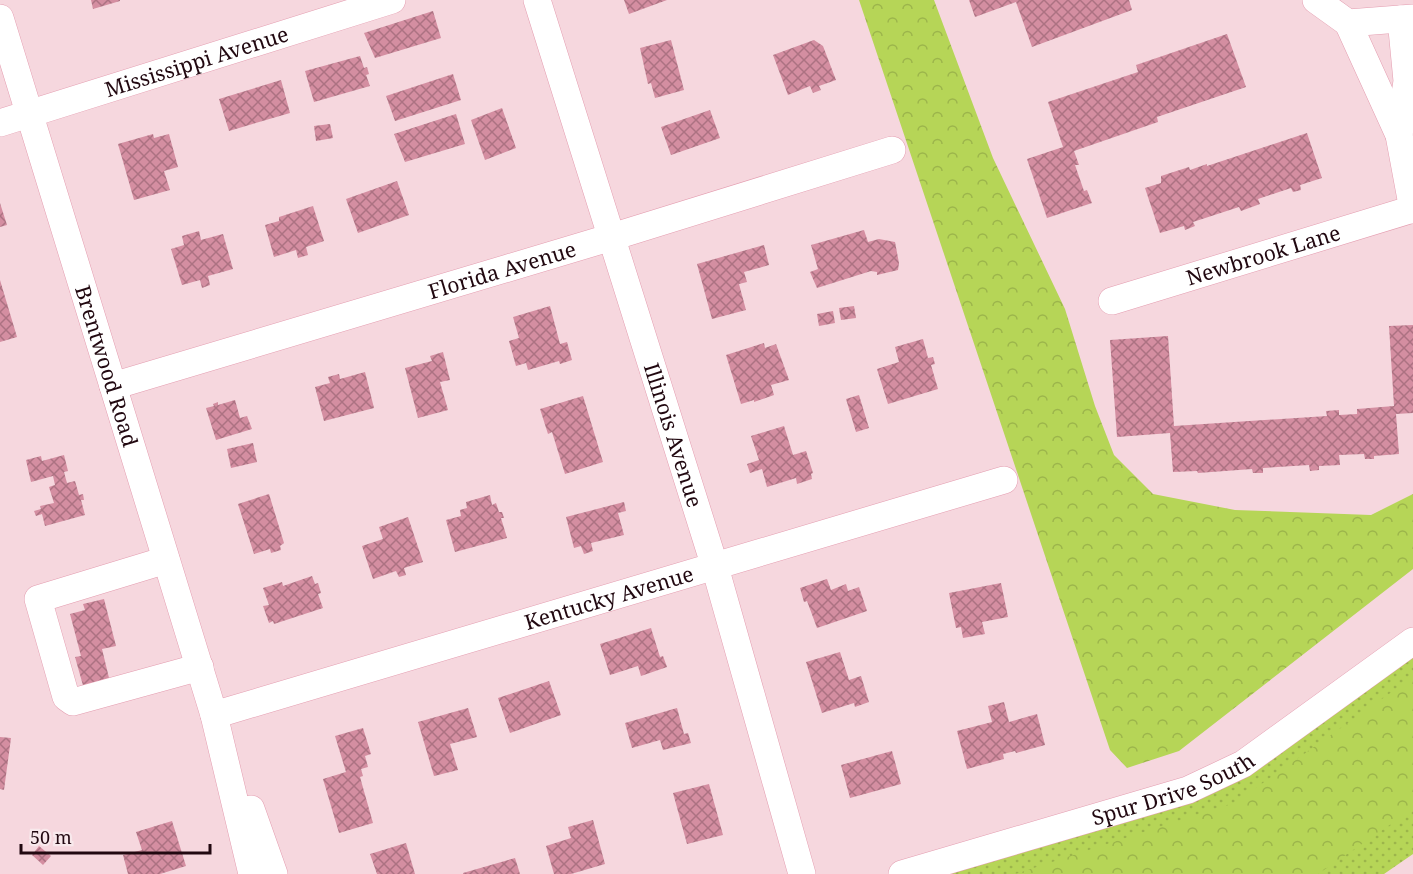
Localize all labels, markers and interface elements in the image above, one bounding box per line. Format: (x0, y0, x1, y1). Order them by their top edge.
street label: Mississippi Avenue (101, 19, 292, 103)
street label: Newbrook Lane (1183, 218, 1344, 292)
street label: Florida Avenue (425, 235, 579, 305)
street label: Brentwood Road (69, 282, 145, 450)
street label: Illinois Avenue (638, 359, 709, 511)
street label: Kentucky Avenue (521, 559, 697, 636)
street label: Spur Drive South (1088, 746, 1260, 832)
scale bar (21, 817, 210, 855)
text: 50 m (30, 825, 72, 849)

